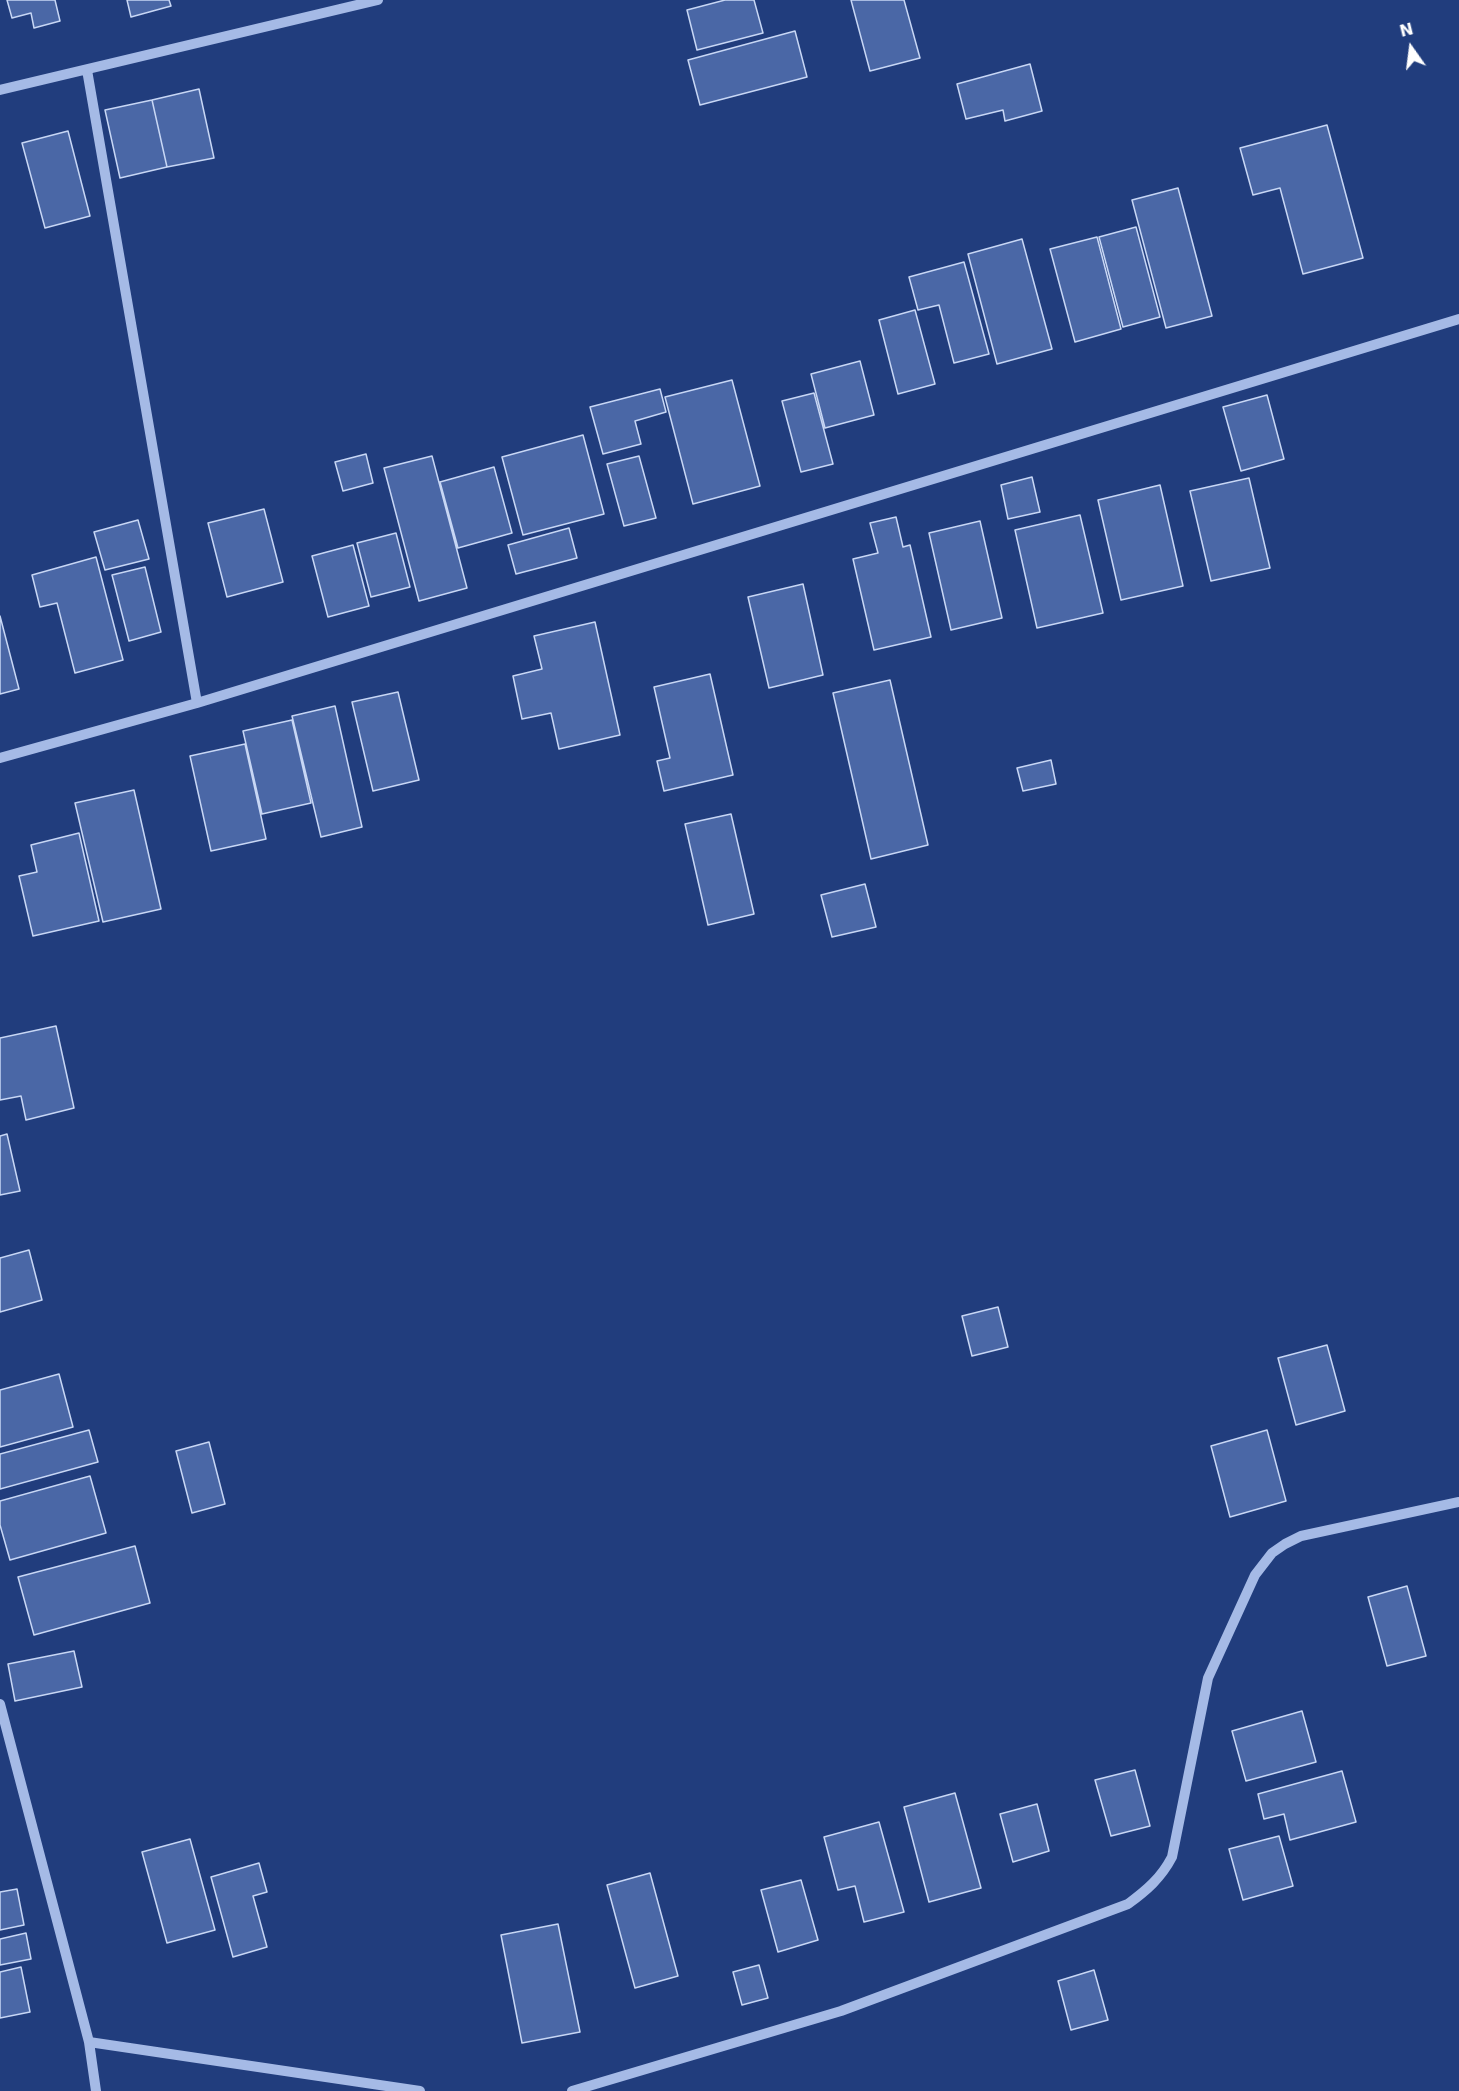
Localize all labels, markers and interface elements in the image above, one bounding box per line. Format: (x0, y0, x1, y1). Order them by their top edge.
north arrow (1381, 18, 1441, 78)
text: N (1398, 19, 1415, 41)

